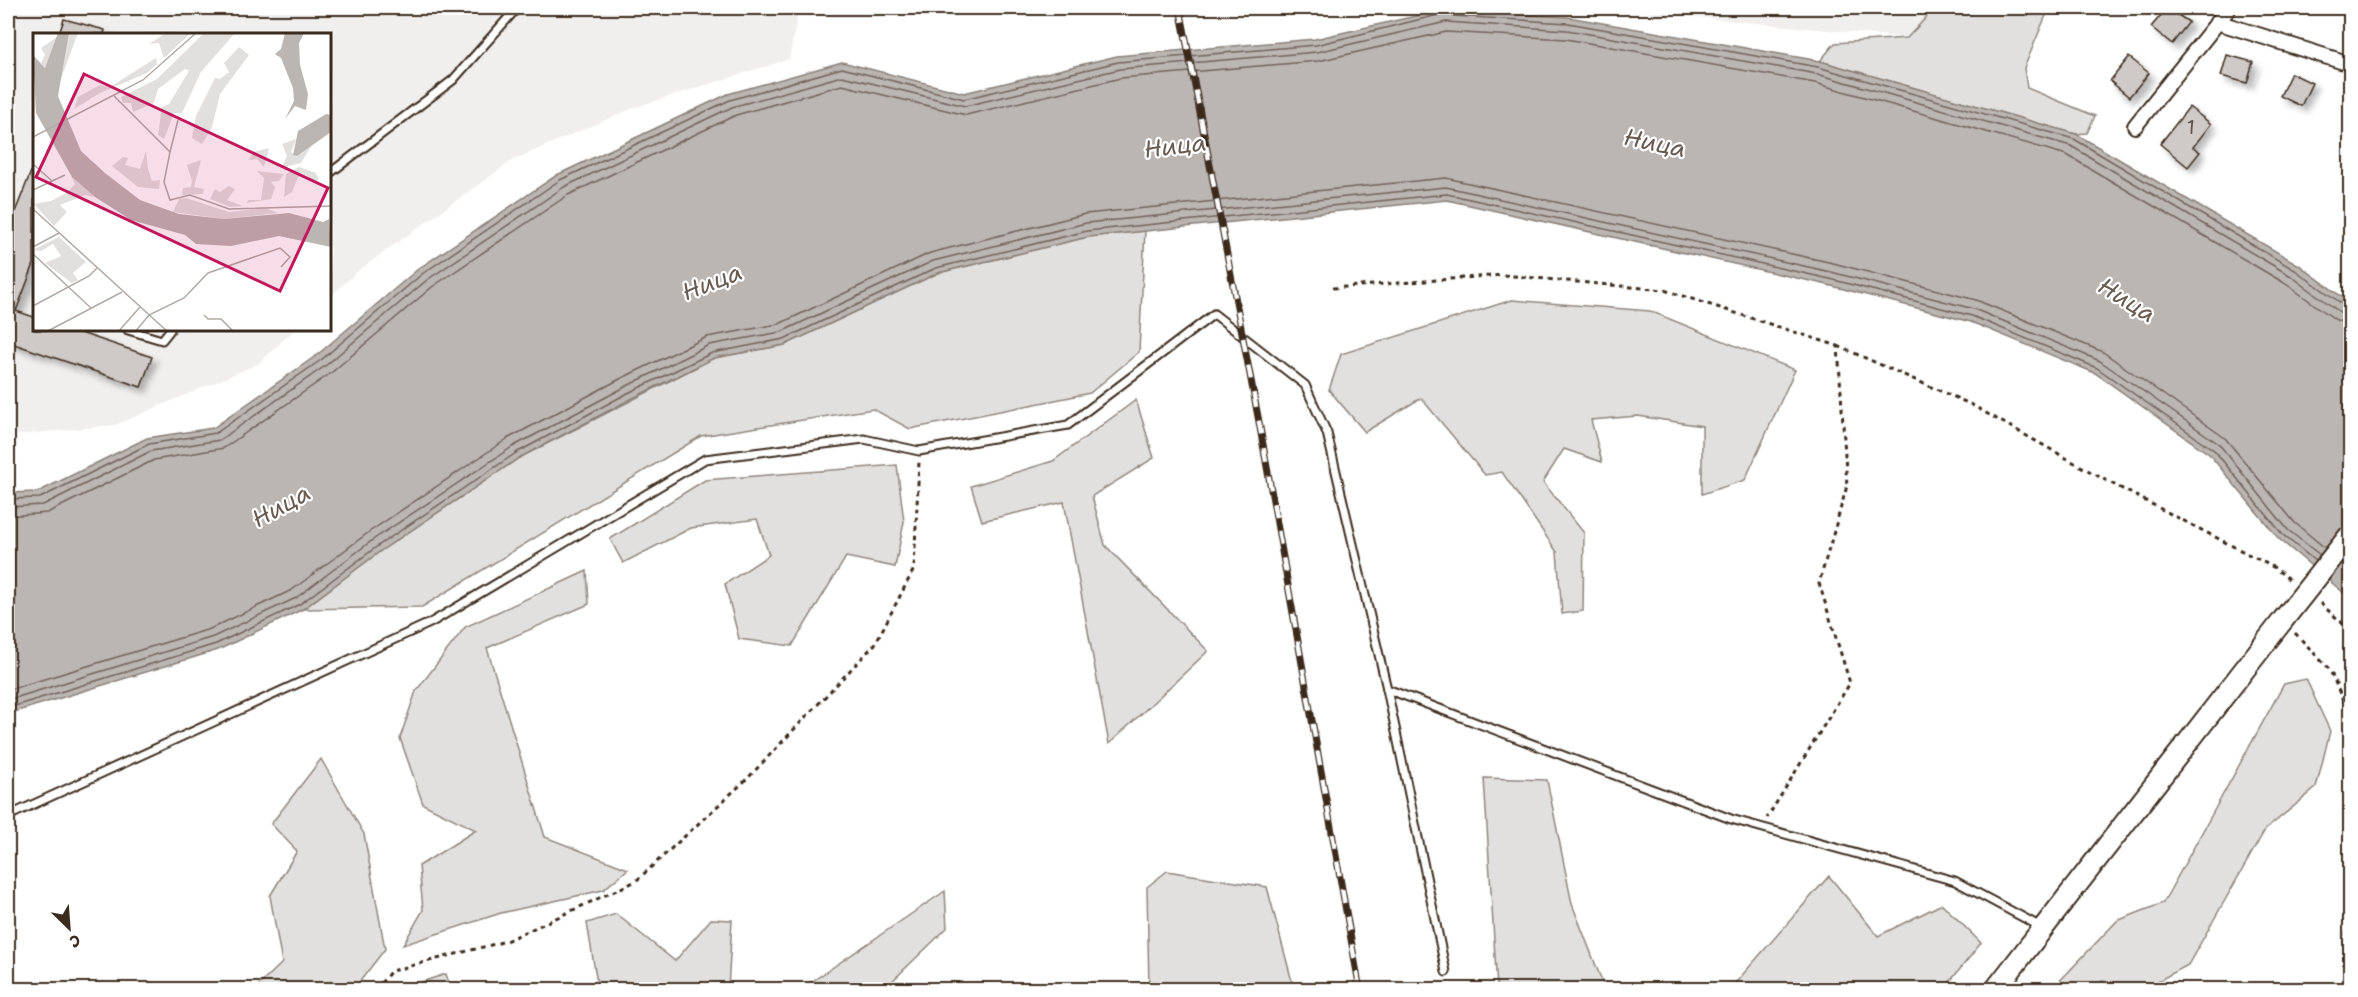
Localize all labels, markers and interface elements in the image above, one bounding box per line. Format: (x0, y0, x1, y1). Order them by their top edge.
inset map (33, 33, 332, 332)
house number: 1 (2187, 114, 2195, 140)
water label: Ница (1621, 121, 1689, 165)
water label: Ница (1142, 126, 1208, 166)
water label: Ница (677, 256, 747, 308)
water label: Ница (2092, 270, 2162, 330)
water label: Ница (246, 477, 316, 535)
north arrow (39, 898, 99, 958)
text: С (66, 930, 84, 953)

